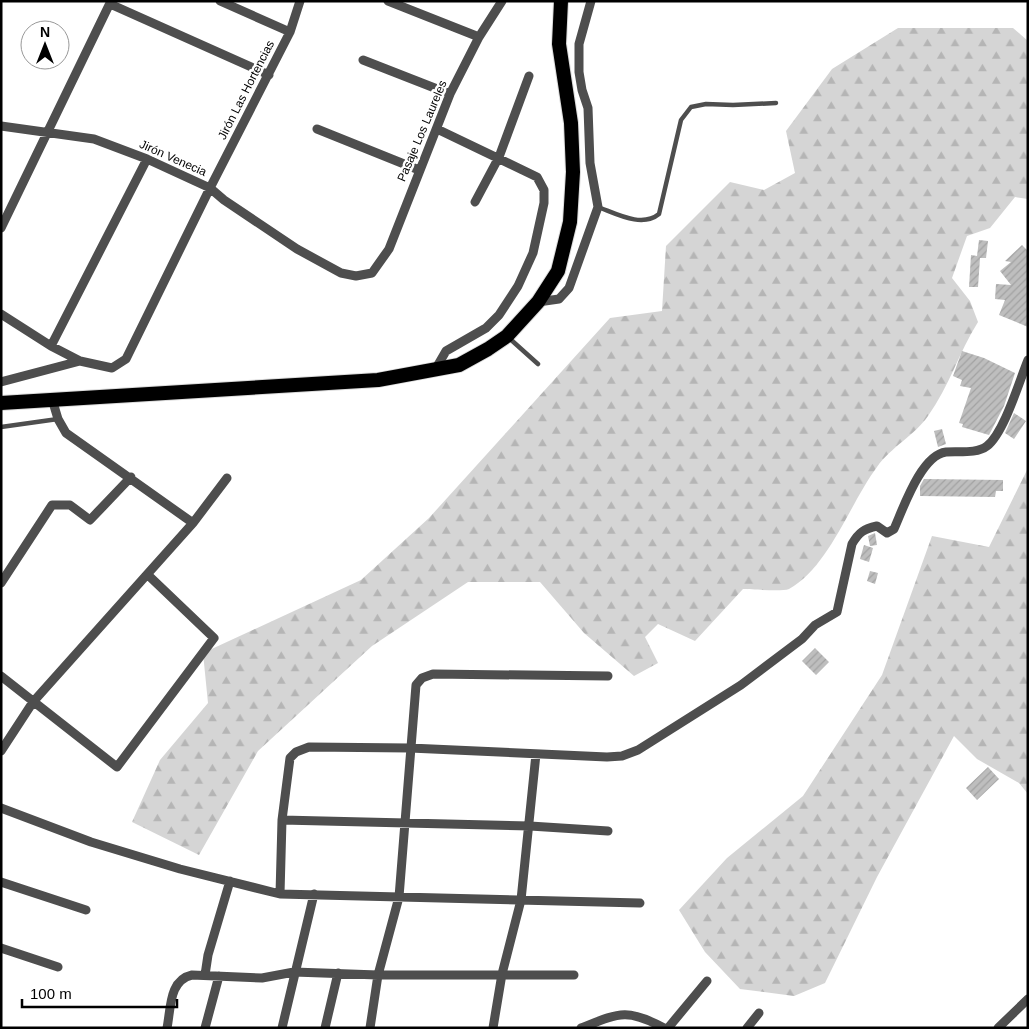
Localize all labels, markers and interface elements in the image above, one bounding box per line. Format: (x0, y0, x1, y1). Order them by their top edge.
north arrow (20, 20, 70, 70)
text: N (40, 24, 50, 40)
street label: Jirón Las Hortencias (215, 38, 277, 142)
street label: Pasaje Los Laureles (394, 78, 450, 184)
street label: Jirón Venecia (137, 137, 209, 179)
scale bar (22, 976, 178, 1008)
text: 100 m (30, 985, 72, 1002)

